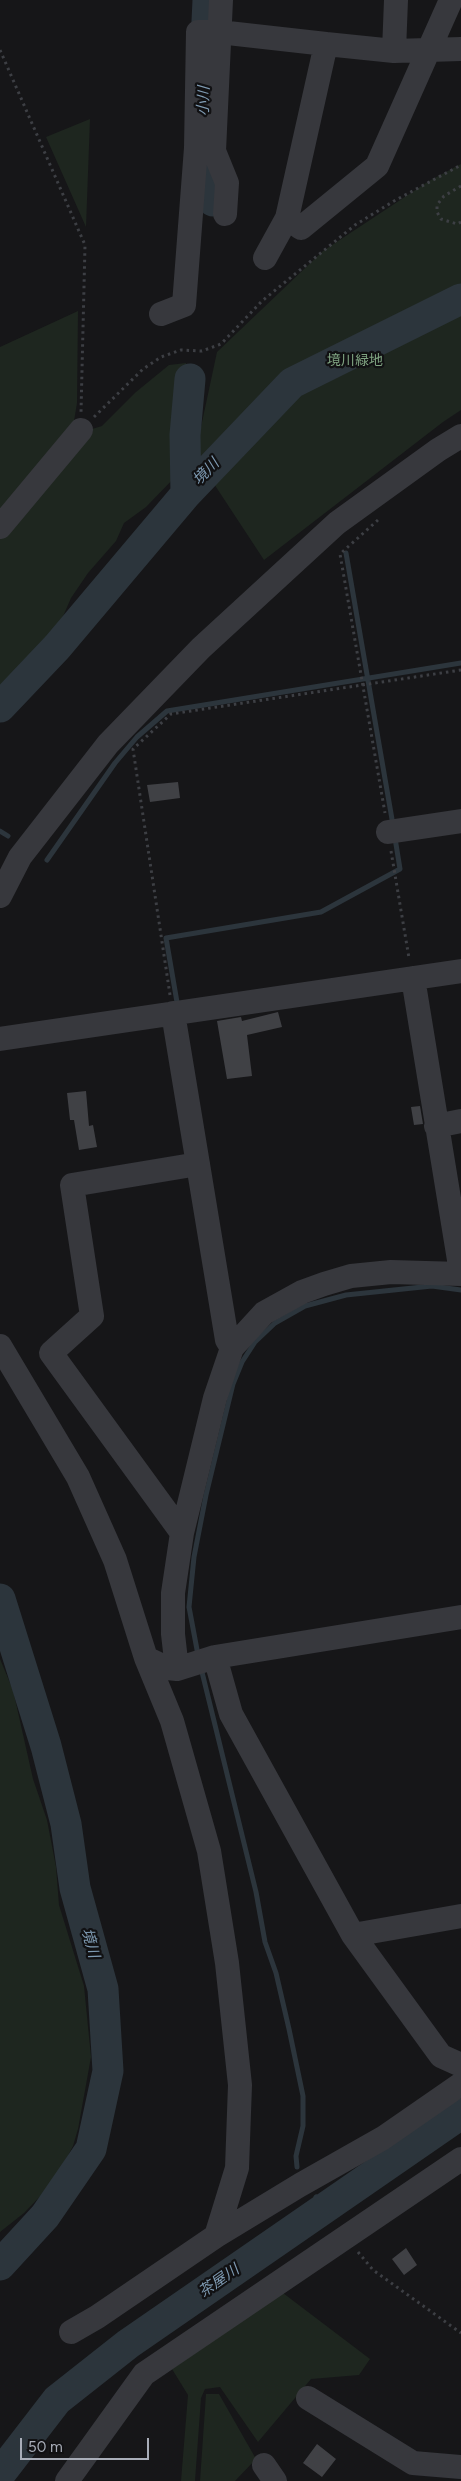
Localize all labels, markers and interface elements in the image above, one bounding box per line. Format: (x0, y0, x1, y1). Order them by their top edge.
water label: 小川 (194, 86, 214, 116)
park label: 境川緑地 (327, 353, 383, 369)
water label: 境川 (189, 455, 223, 489)
water label: 境川 (77, 1926, 103, 1960)
water label: 茶屋川 (195, 2261, 243, 2301)
scale bar (22, 2428, 151, 2460)
text: 50 m (28, 2438, 63, 2456)

